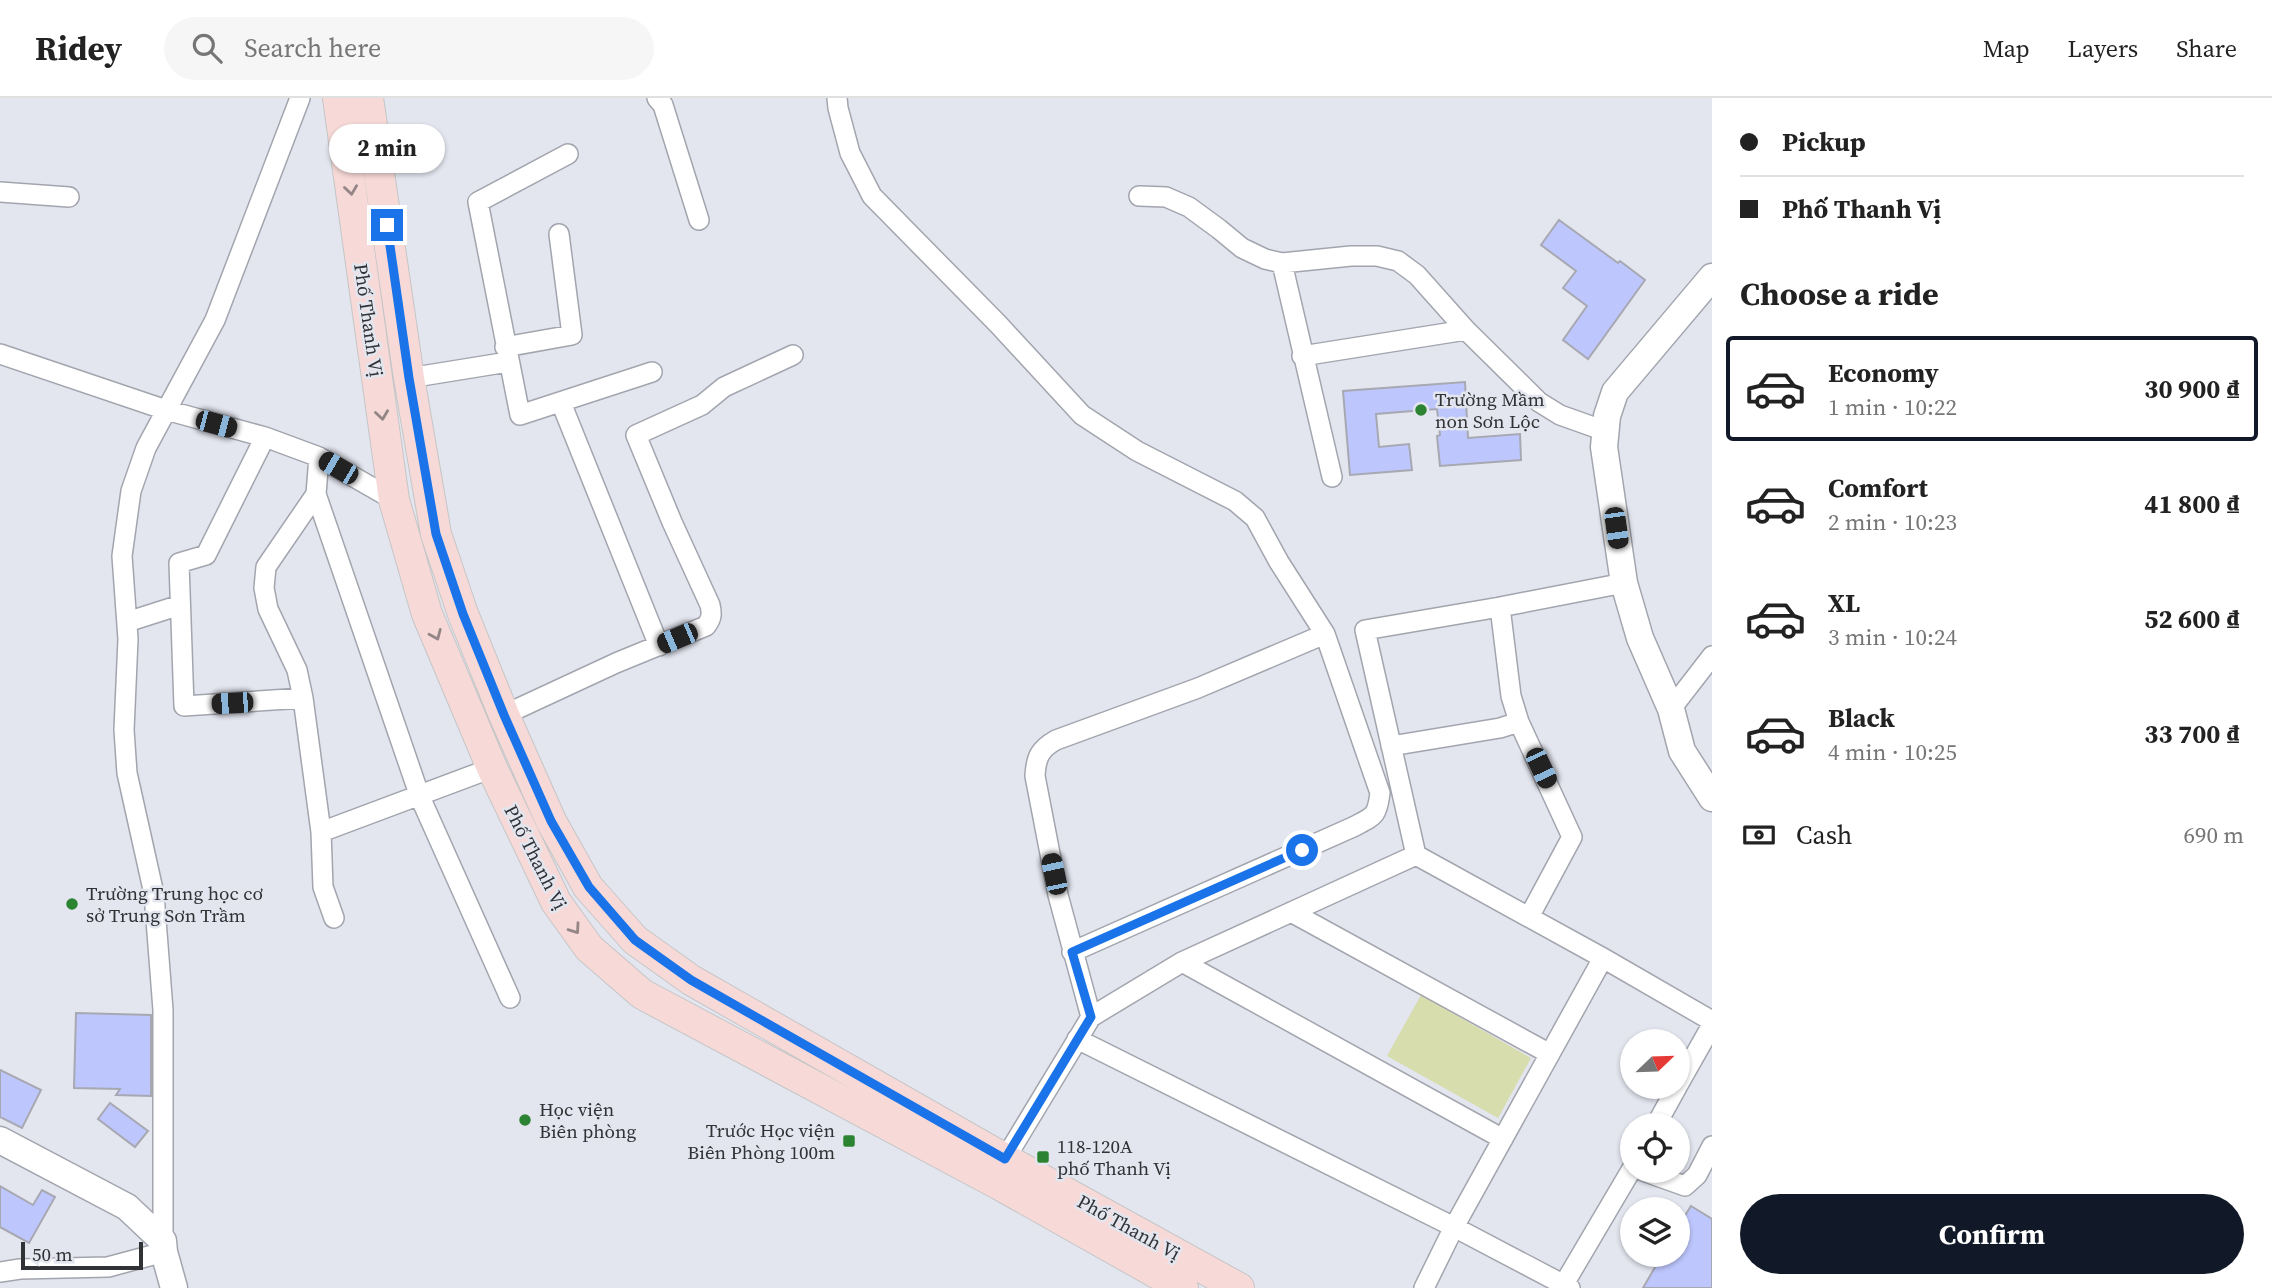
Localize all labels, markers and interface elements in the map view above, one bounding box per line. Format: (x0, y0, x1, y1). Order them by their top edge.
search box (164, 17, 654, 80)
text: Ridey (35, 26, 122, 71)
icon: search (188, 29, 226, 67)
text: Search here (244, 30, 381, 66)
text: Map (1983, 32, 2030, 65)
text: Layers (2068, 32, 2138, 65)
text: Share (2176, 32, 2237, 65)
callout: 2 min (329, 123, 445, 172)
text: Pickup (1782, 124, 1866, 160)
text: 2 min (357, 132, 417, 164)
one-way arrow (343, 184, 358, 196)
text: Phố Thanh Vị (1782, 191, 1941, 227)
route end (371, 209, 403, 241)
street label: Phố Thanh Vị (348, 262, 390, 379)
text: Choose a ride (1740, 272, 1939, 316)
text: Economy (1828, 355, 1939, 391)
icon: car (1744, 357, 1807, 420)
text: 30 900 ₫ (2144, 371, 2240, 407)
place label: Trường Mầm non Sơn Lộc (1435, 386, 1545, 434)
text: 1 min · 10:22 (1828, 391, 1957, 423)
marker: Trường Mầm non Sơn Lộc (1413, 402, 1429, 418)
car (193, 408, 240, 440)
one-way arrow (374, 409, 389, 421)
car (315, 448, 362, 488)
text: Comfort (1828, 470, 1928, 506)
icon: car (1744, 472, 1807, 535)
text: 41 800 ₫ (2144, 486, 2240, 522)
car (1603, 506, 1630, 550)
text: 2 min · 10:23 (1828, 506, 1957, 538)
text: XL (1828, 585, 1860, 621)
icon: car (1744, 587, 1807, 650)
text: 52 600 ₫ (2144, 601, 2240, 637)
car (654, 620, 701, 656)
text: 3 min · 10:24 (1828, 621, 1957, 653)
one-way arrow (428, 629, 442, 641)
car (211, 691, 254, 715)
text: Black (1828, 700, 1895, 736)
icon: car (1744, 702, 1807, 765)
text: 33 700 ₫ (2144, 716, 2240, 752)
text: 4 min · 10:25 (1828, 736, 1957, 768)
car (1523, 745, 1560, 791)
street label: Phố Thanh Vị (498, 800, 574, 914)
icon: cash (1740, 816, 1778, 854)
text: Cash (1796, 817, 1852, 853)
text: 690 m (2183, 819, 2244, 851)
route start (1286, 834, 1318, 866)
car (1040, 851, 1069, 897)
place label: Trường Trung học cơ sở Trung Sơn Trầm (86, 880, 263, 928)
marker: Trường Trung học cơ sở Trung Sơn Trầm (64, 896, 80, 912)
one-way arrow (567, 921, 579, 934)
north arrow (1620, 1029, 1690, 1099)
map controls (1620, 1029, 1690, 1267)
place label: Học viện Biên phòng (539, 1096, 636, 1144)
marker: Học viện Biên phòng (517, 1112, 533, 1128)
button: locate (1620, 1113, 1690, 1183)
place label: Trước Học viện Biên Phòng 100m (687, 1117, 835, 1165)
marker: Trước Học viện Biên Phòng 100m (841, 1133, 857, 1149)
place label: 118-120A phố Thanh Vị (1057, 1133, 1171, 1181)
marker: 118-120A phố Thanh Vị (1035, 1149, 1051, 1165)
street label: Phố Thanh Vị (1073, 1188, 1186, 1266)
button: Confirm (1740, 1194, 2244, 1274)
button: layers (1620, 1197, 1690, 1267)
scale bar (21, 1239, 144, 1271)
text: 50 m (32, 1241, 73, 1267)

